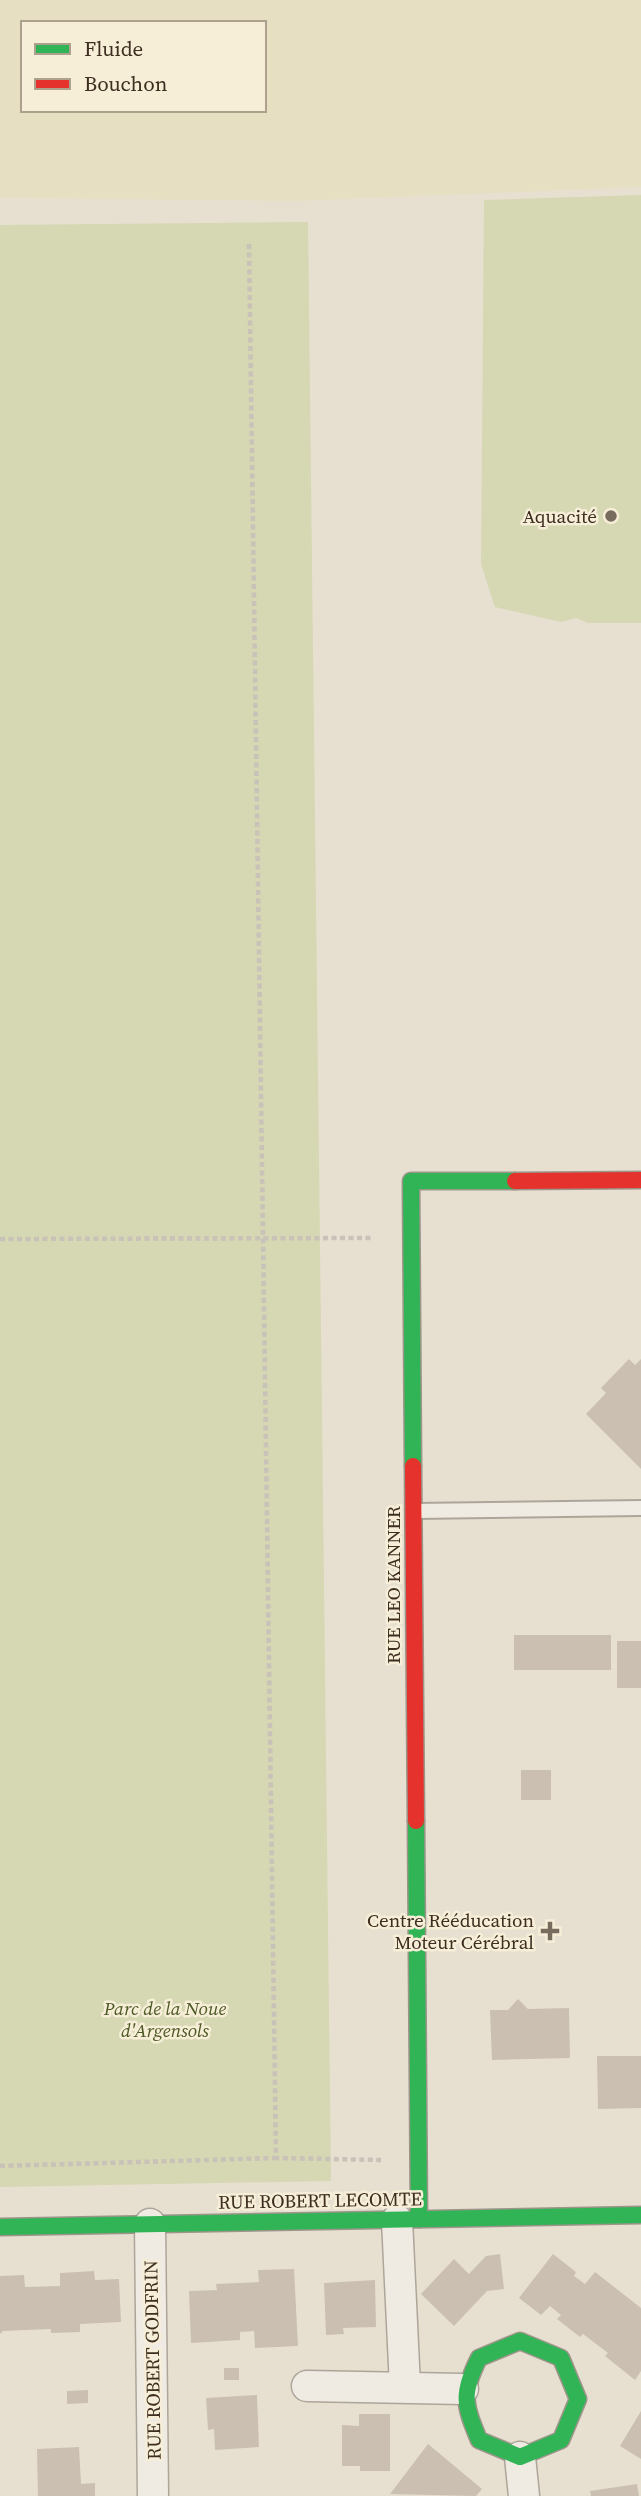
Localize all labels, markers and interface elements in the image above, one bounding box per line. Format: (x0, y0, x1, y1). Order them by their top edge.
legend (21, 21, 266, 112)
text: Fluide (84, 34, 143, 63)
text: Bouchon (84, 69, 168, 98)
place label: Aquacité (523, 503, 597, 529)
marker: Aquacité (603, 508, 619, 524)
street label: RUE LEO KANNER (380, 1505, 406, 1664)
place label: Centre Rééducation Moteur Cérébral (367, 1907, 534, 1955)
marker: Centre Rééducation Moteur Cérébral (540, 1921, 560, 1941)
park label: Parc de la Noue d'Argensols (103, 1995, 227, 2043)
street label: RUE ROBERT LECOMTE (218, 2185, 422, 2215)
street label: RUE ROBERT GODFRIN (137, 2260, 167, 2460)

